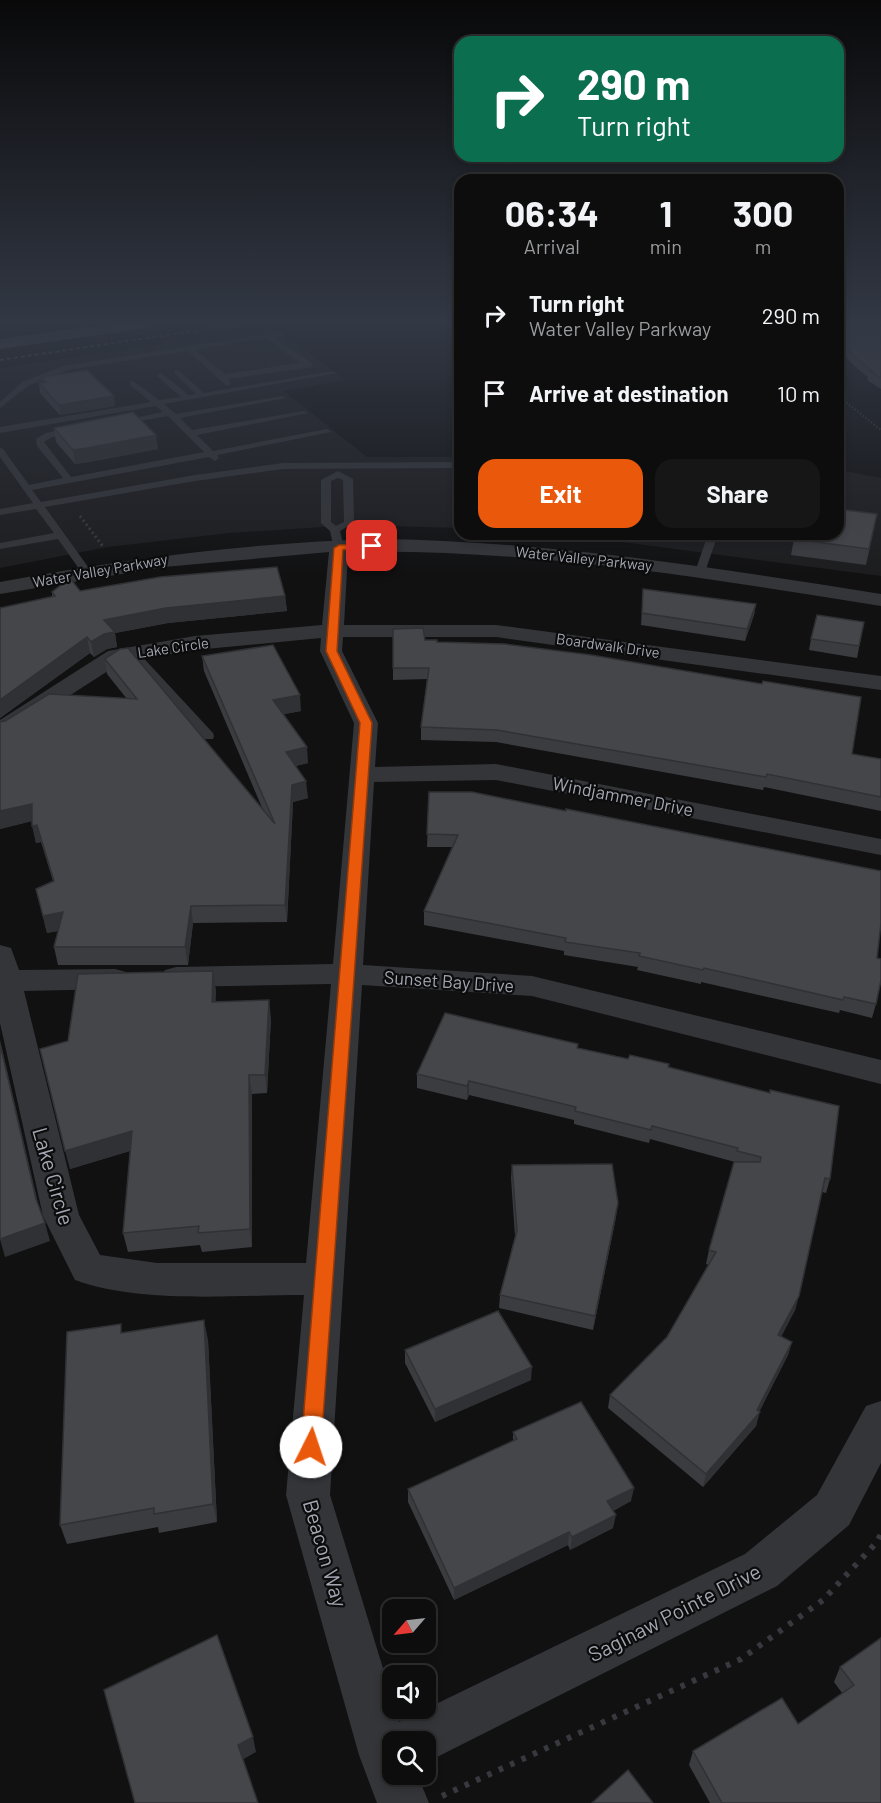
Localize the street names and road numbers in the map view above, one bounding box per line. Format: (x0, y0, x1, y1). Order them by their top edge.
street label: Water Valley Parkway (515, 542, 653, 574)
street label: Water Valley Parkway (31, 549, 169, 591)
street label: Boardwalk Drive (555, 629, 661, 661)
street label: Lake Circle (136, 633, 210, 661)
street label: Windjammer Drive (551, 772, 695, 820)
street label: Sunset Bay Drive (383, 965, 515, 997)
street label: Lake Circle (28, 1124, 80, 1228)
street label: Beacon Way (299, 1496, 353, 1610)
street label: Saginaw Pointe Drive (583, 1558, 765, 1666)

